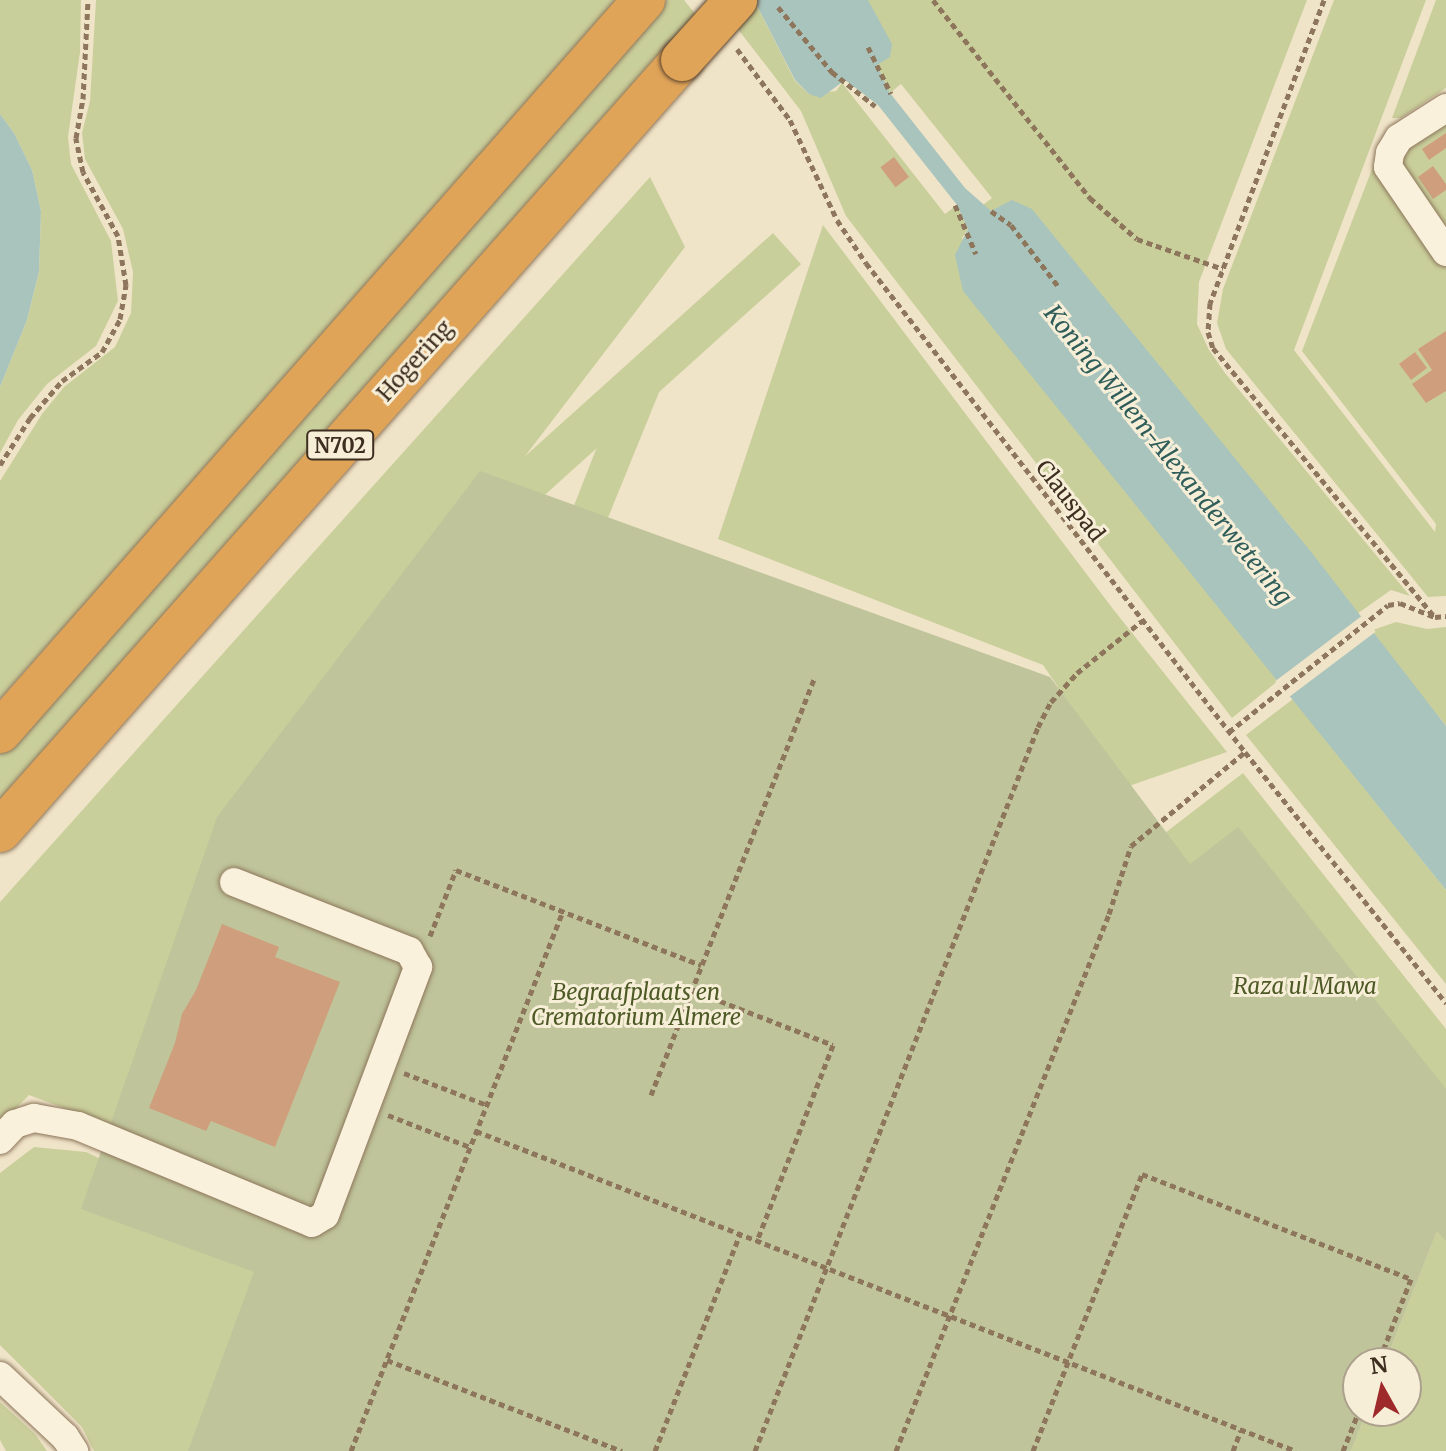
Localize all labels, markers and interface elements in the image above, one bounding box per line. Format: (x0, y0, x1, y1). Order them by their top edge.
water label: Koning Willem-Alexanderwetering (1038, 299, 1298, 611)
street label: Hogering (372, 315, 458, 407)
road number: N702 (306, 429, 374, 461)
street label: Clauspad (1030, 455, 1110, 547)
park label: Raza ul Mawa (1233, 974, 1377, 1000)
park label: Begraafplaats en Crematorium Almere (531, 979, 741, 1030)
north arrow (1342, 1347, 1422, 1427)
text: N (1368, 1350, 1389, 1380)

